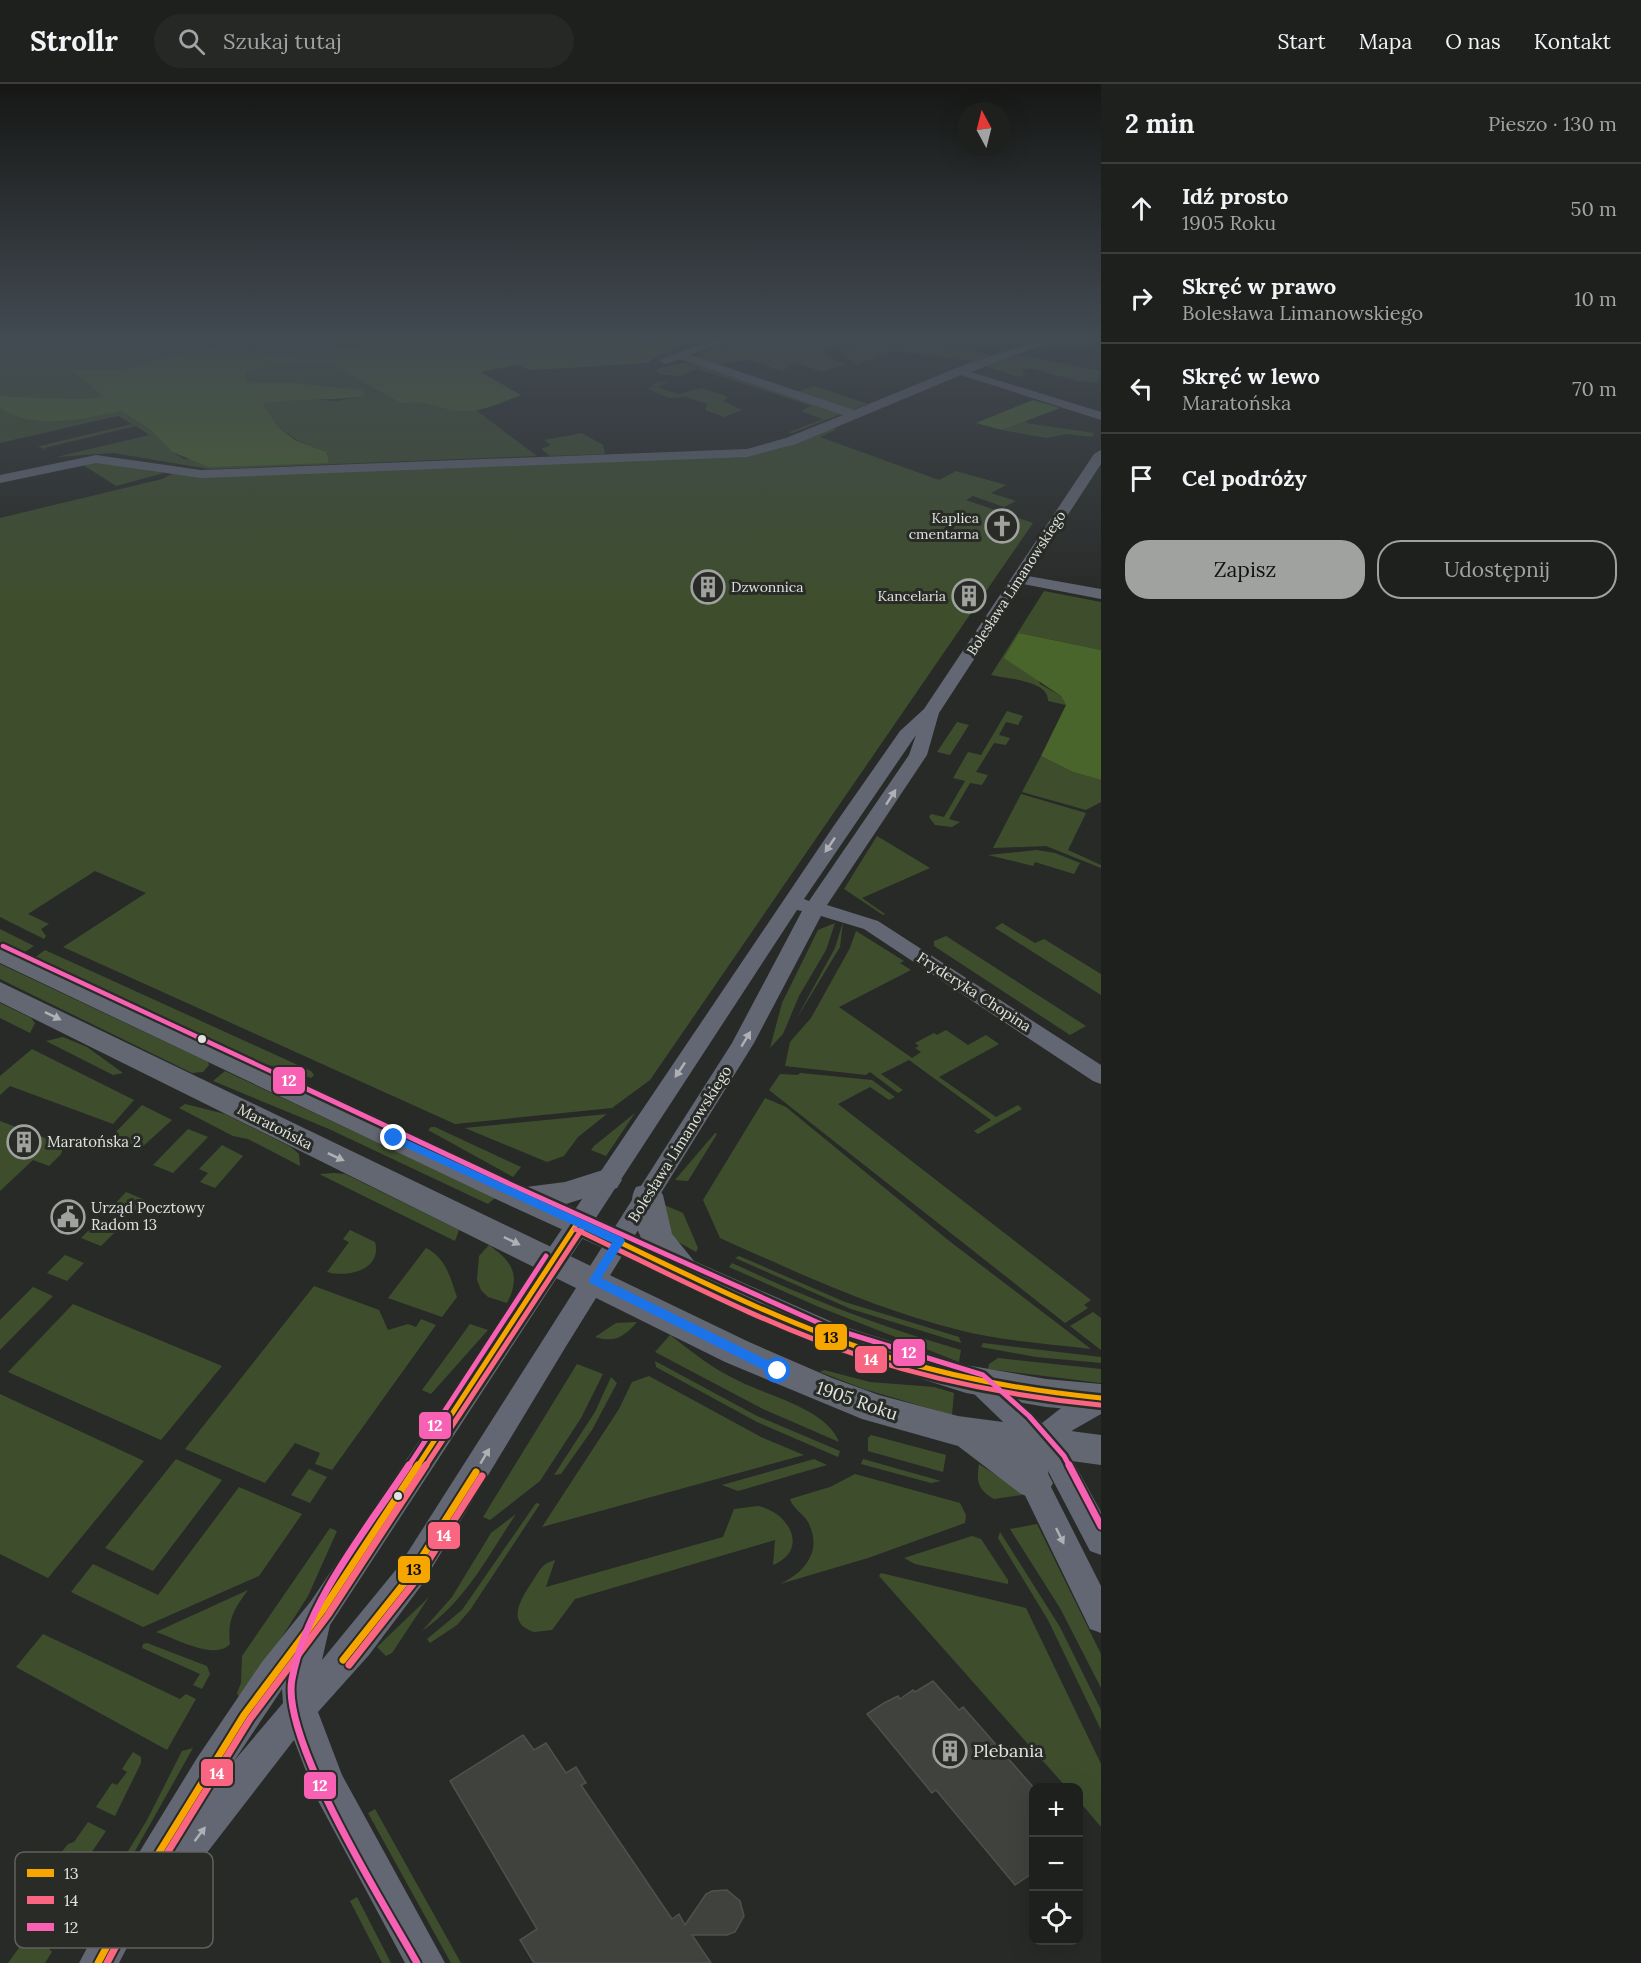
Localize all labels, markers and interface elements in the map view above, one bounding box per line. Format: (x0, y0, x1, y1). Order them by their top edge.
search box (154, 14, 574, 68)
text: Strollr (30, 23, 118, 59)
icon: search (175, 25, 208, 58)
text: Szukaj tutaj (223, 27, 342, 55)
text: Start (1278, 28, 1326, 55)
text: Mapa (1359, 28, 1412, 55)
text: O nas (1445, 28, 1501, 55)
text: Kontakt (1534, 28, 1611, 55)
north arrow (957, 102, 1011, 156)
text: 2 min (1125, 107, 1195, 140)
text: Pieszo · 130 m (1488, 111, 1617, 136)
text: Idź prosto (1182, 182, 1288, 210)
icon: ahead (1125, 192, 1158, 225)
text: 50 m (1571, 196, 1617, 221)
text: 1905 Roku (1182, 210, 1276, 235)
text: Skręć w prawo (1182, 272, 1336, 300)
icon: right (1125, 282, 1158, 315)
text: 10 m (1574, 286, 1617, 311)
text: Bolesława Limanowskiego (1182, 300, 1423, 325)
text: Skręć w lewo (1182, 362, 1320, 390)
icon: left (1125, 372, 1158, 405)
text: 70 m (1572, 376, 1617, 401)
text: Maratońska (1182, 390, 1291, 415)
icon: arrive (1125, 462, 1158, 495)
text: Cel podróży (1182, 464, 1307, 492)
street label: Bolesława Limanowskiego (962, 507, 1070, 659)
church icon: Kaplica cmentarna (984, 508, 1020, 544)
place label: Kaplica cmentarna (909, 509, 979, 543)
button: Zapisz (1125, 540, 1365, 599)
button: Udostępnij (1377, 540, 1617, 599)
building icon: Dzwonnica (690, 569, 726, 605)
place label: Dzwonnica (731, 578, 803, 596)
building icon: Kancelaria (951, 578, 987, 614)
place label: Kancelaria (877, 587, 946, 605)
one-way arrow (885, 789, 897, 805)
one-way arrow (824, 837, 836, 853)
street label: Fryderyka Chopina (914, 948, 1035, 1036)
one-way arrow (44, 1012, 61, 1021)
one-way arrow (740, 1031, 751, 1047)
unlabelled marker (196, 1033, 208, 1045)
street label: Bolesława Limanowskiego (624, 1062, 736, 1226)
one-way arrow (674, 1062, 686, 1078)
line badge: 12 (272, 1066, 306, 1095)
text: 12 (281, 1070, 297, 1090)
street label: Maratońska (234, 1099, 316, 1154)
building icon: Maratońska 2 (6, 1124, 42, 1160)
route end (380, 1124, 406, 1150)
place label: Maratońska 2 (47, 1132, 141, 1151)
one-way arrow (327, 1152, 344, 1161)
place label: Urząd Pocztowy Radom 13 (91, 1198, 205, 1234)
public building icon: Urząd Pocztowy Radom 13 (50, 1199, 86, 1235)
one-way arrow (503, 1235, 521, 1245)
line badge: 13 (814, 1323, 848, 1351)
text: 13 (823, 1327, 839, 1347)
line badge: 12 (892, 1338, 926, 1367)
text: 12 (901, 1342, 917, 1362)
line badge: 14 (854, 1345, 888, 1374)
text: 14 (863, 1349, 879, 1369)
route start (764, 1357, 790, 1383)
street label: 1905 Roku (813, 1376, 901, 1425)
line badge: 12 (418, 1411, 452, 1440)
text: 12 (427, 1415, 443, 1435)
one-way arrow (480, 1448, 491, 1464)
unlabelled marker (392, 1490, 404, 1502)
line badge: 14 (427, 1521, 461, 1550)
text: 14 (436, 1525, 452, 1545)
one-way arrow (1056, 1527, 1065, 1544)
line badge: 13 (397, 1555, 431, 1584)
text: 13 (406, 1559, 422, 1579)
building icon: Plebania (932, 1733, 968, 1769)
place label: Plebania (973, 1739, 1044, 1762)
line badge: 14 (200, 1758, 234, 1787)
text: 14 (209, 1763, 225, 1783)
line badge: 12 (303, 1771, 337, 1800)
text: 12 (312, 1775, 328, 1795)
map controls (1029, 1783, 1083, 1945)
button: + (1029, 1783, 1083, 1837)
one-way arrow (194, 1826, 206, 1842)
button: − (1029, 1837, 1083, 1891)
legend (15, 1852, 213, 1948)
text: 13 (64, 1863, 79, 1883)
text: 14 (64, 1890, 79, 1910)
button: locate (1029, 1891, 1083, 1945)
text: 12 (64, 1917, 78, 1937)

